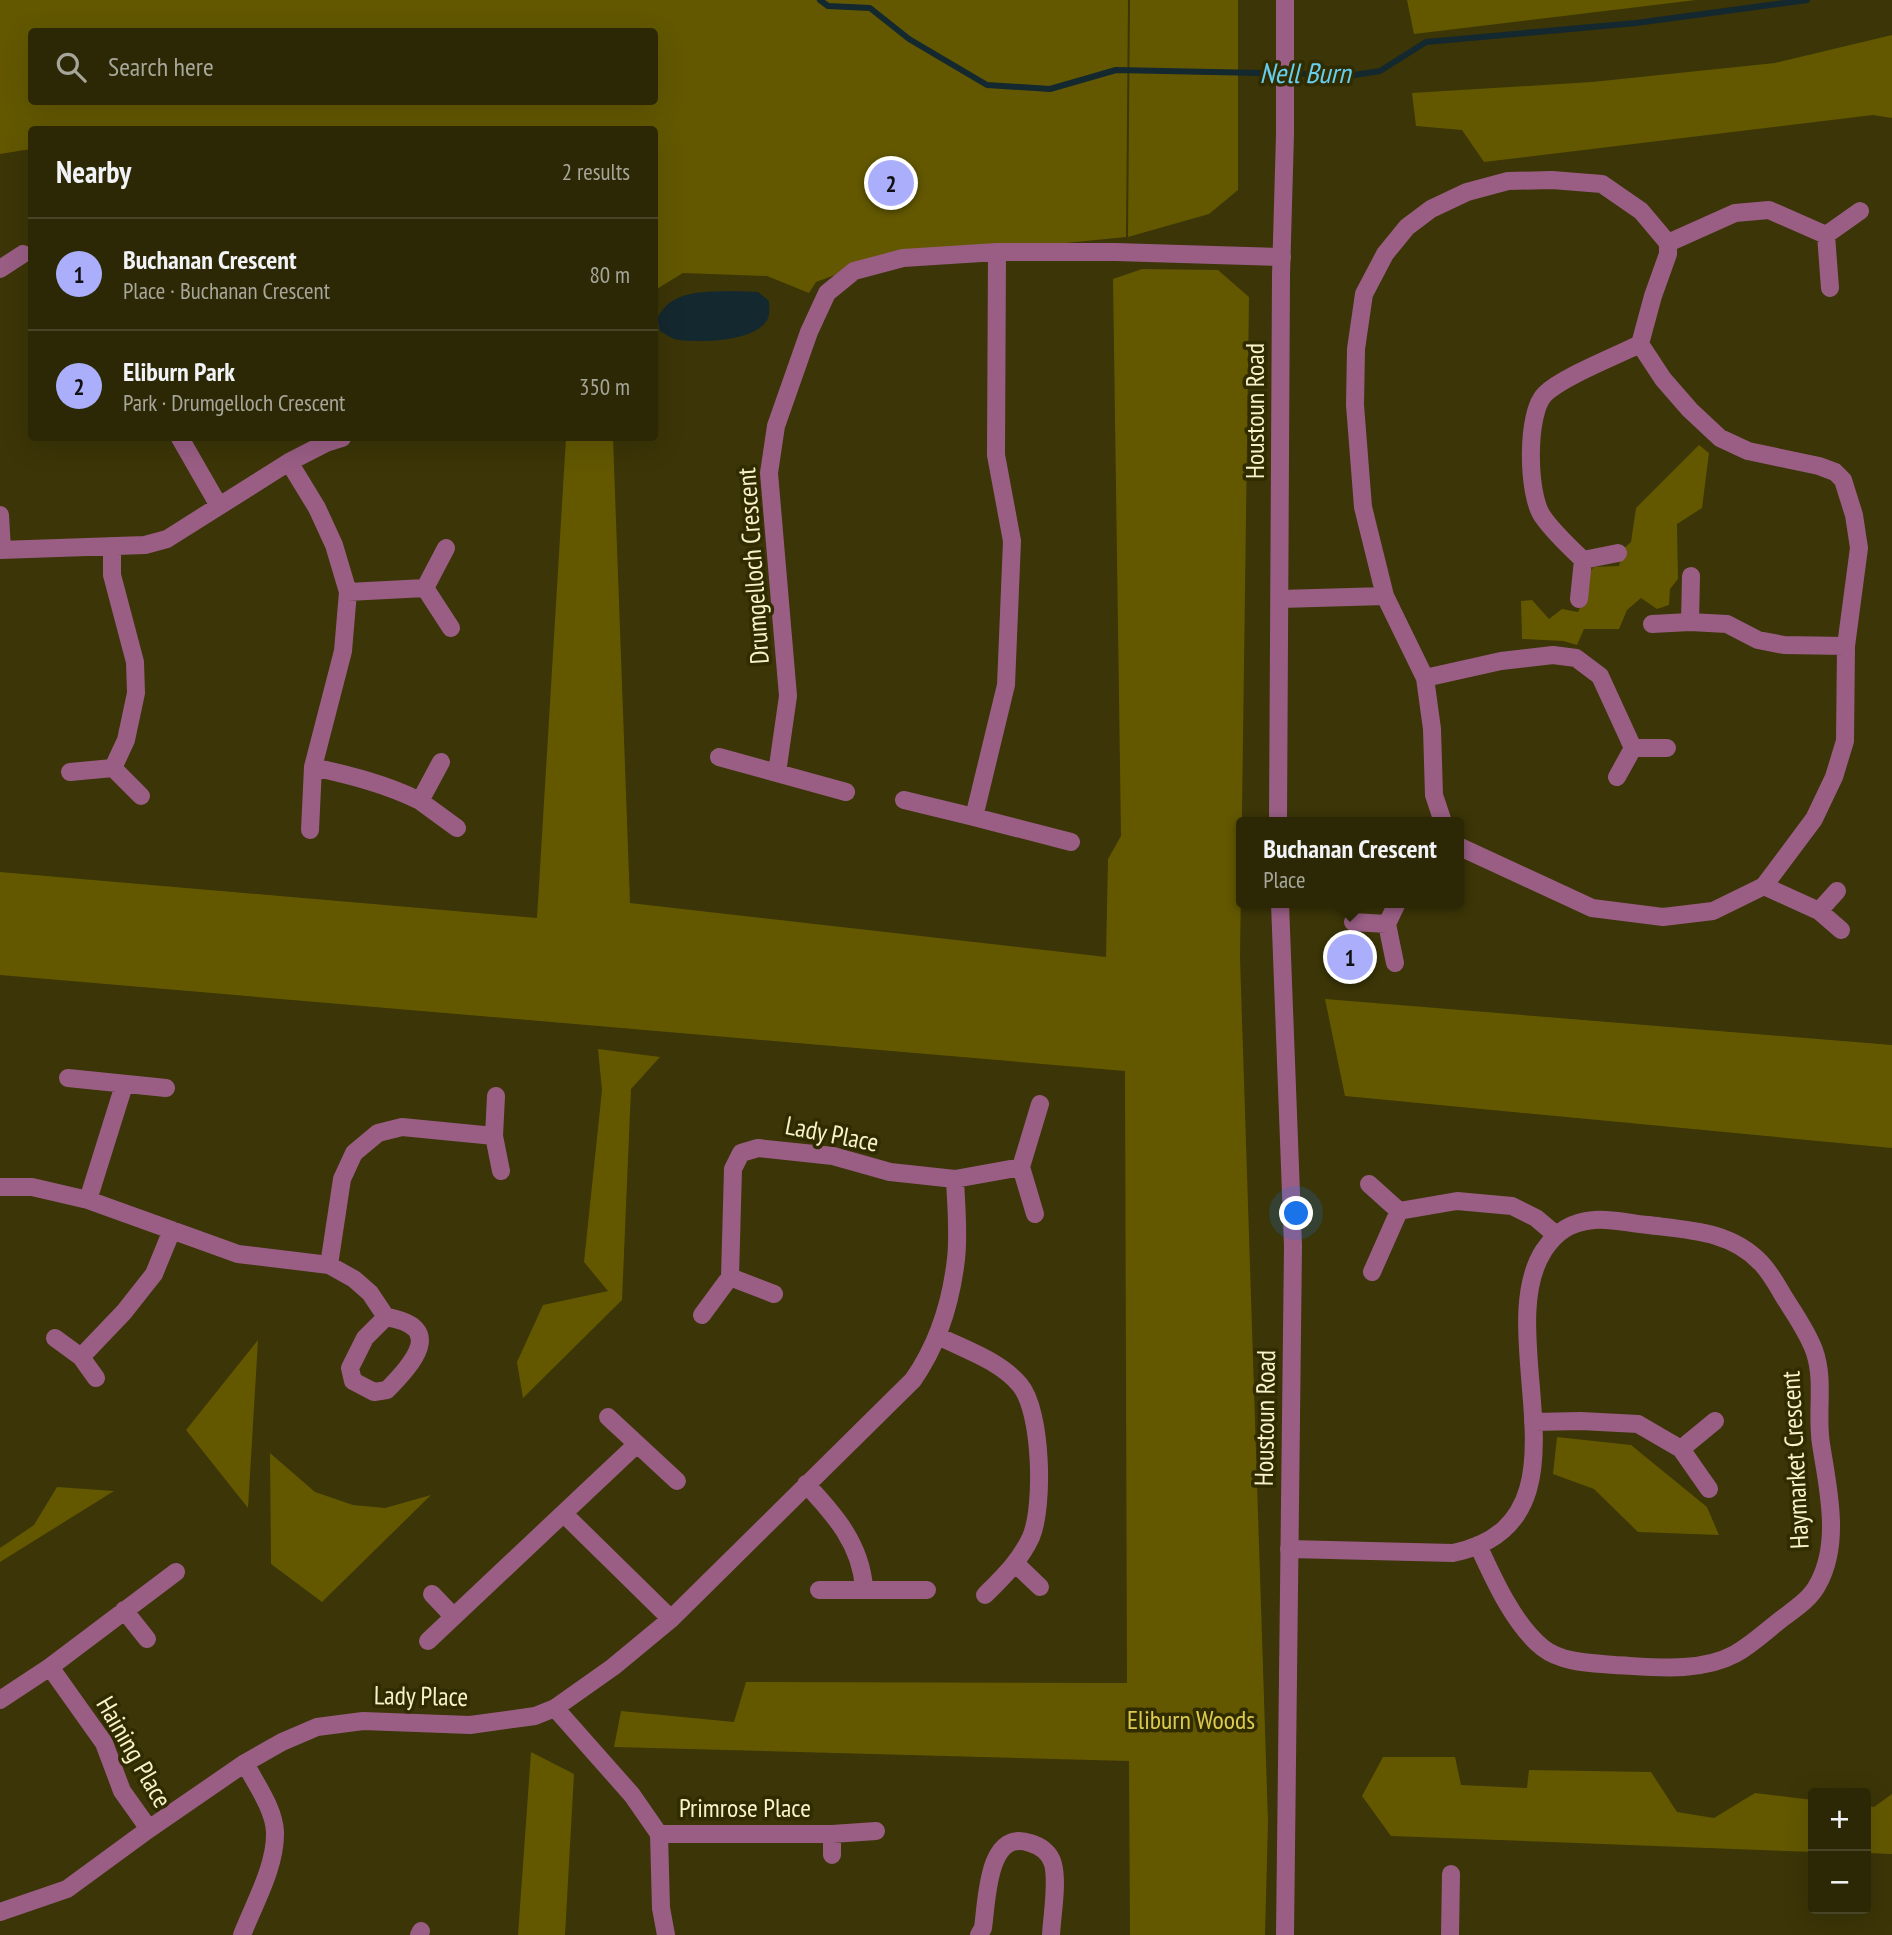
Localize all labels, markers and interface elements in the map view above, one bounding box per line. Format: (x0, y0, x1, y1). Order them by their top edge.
search box (28, 28, 658, 105)
icon: search (52, 48, 90, 86)
text: Search here (108, 50, 214, 83)
water label: Nell Burn (1260, 54, 1352, 91)
text: Nearby (56, 152, 131, 191)
text: 2 results (562, 157, 630, 186)
pin: 2 (868, 157, 914, 209)
text: Buchanan Crescent (123, 243, 297, 276)
text: 1 (74, 260, 85, 289)
text: 80 m (589, 260, 630, 289)
text: Place · Buchanan Crescent (123, 276, 330, 305)
street label: Houstoun Road (1238, 343, 1271, 479)
text: Eliburn Park (123, 355, 235, 388)
text: 2 (74, 372, 85, 401)
text: 350 m (579, 372, 630, 401)
text: Park · Drumgelloch Crescent (123, 388, 345, 417)
street label: Drumgelloch Crescent (729, 467, 776, 665)
popup (1236, 817, 1464, 908)
text: Buchanan Crescent (1263, 832, 1437, 865)
text: Place (1263, 865, 1305, 894)
pin: 1 (1327, 931, 1373, 983)
street label: Lady Place (783, 1108, 882, 1159)
your location (1279, 1196, 1313, 1230)
street label: Houstoun Road (1247, 1350, 1282, 1486)
street label: Haymarket Crescent (1773, 1370, 1816, 1550)
street label: Lady Place (374, 1678, 468, 1713)
street label: Haining Place (89, 1690, 179, 1813)
park label: Eliburn Woods (1127, 1703, 1255, 1736)
map controls (1808, 1788, 1871, 1914)
button: + (1808, 1788, 1871, 1851)
street label: Primrose Place (679, 1791, 811, 1824)
button: − (1808, 1851, 1871, 1914)

